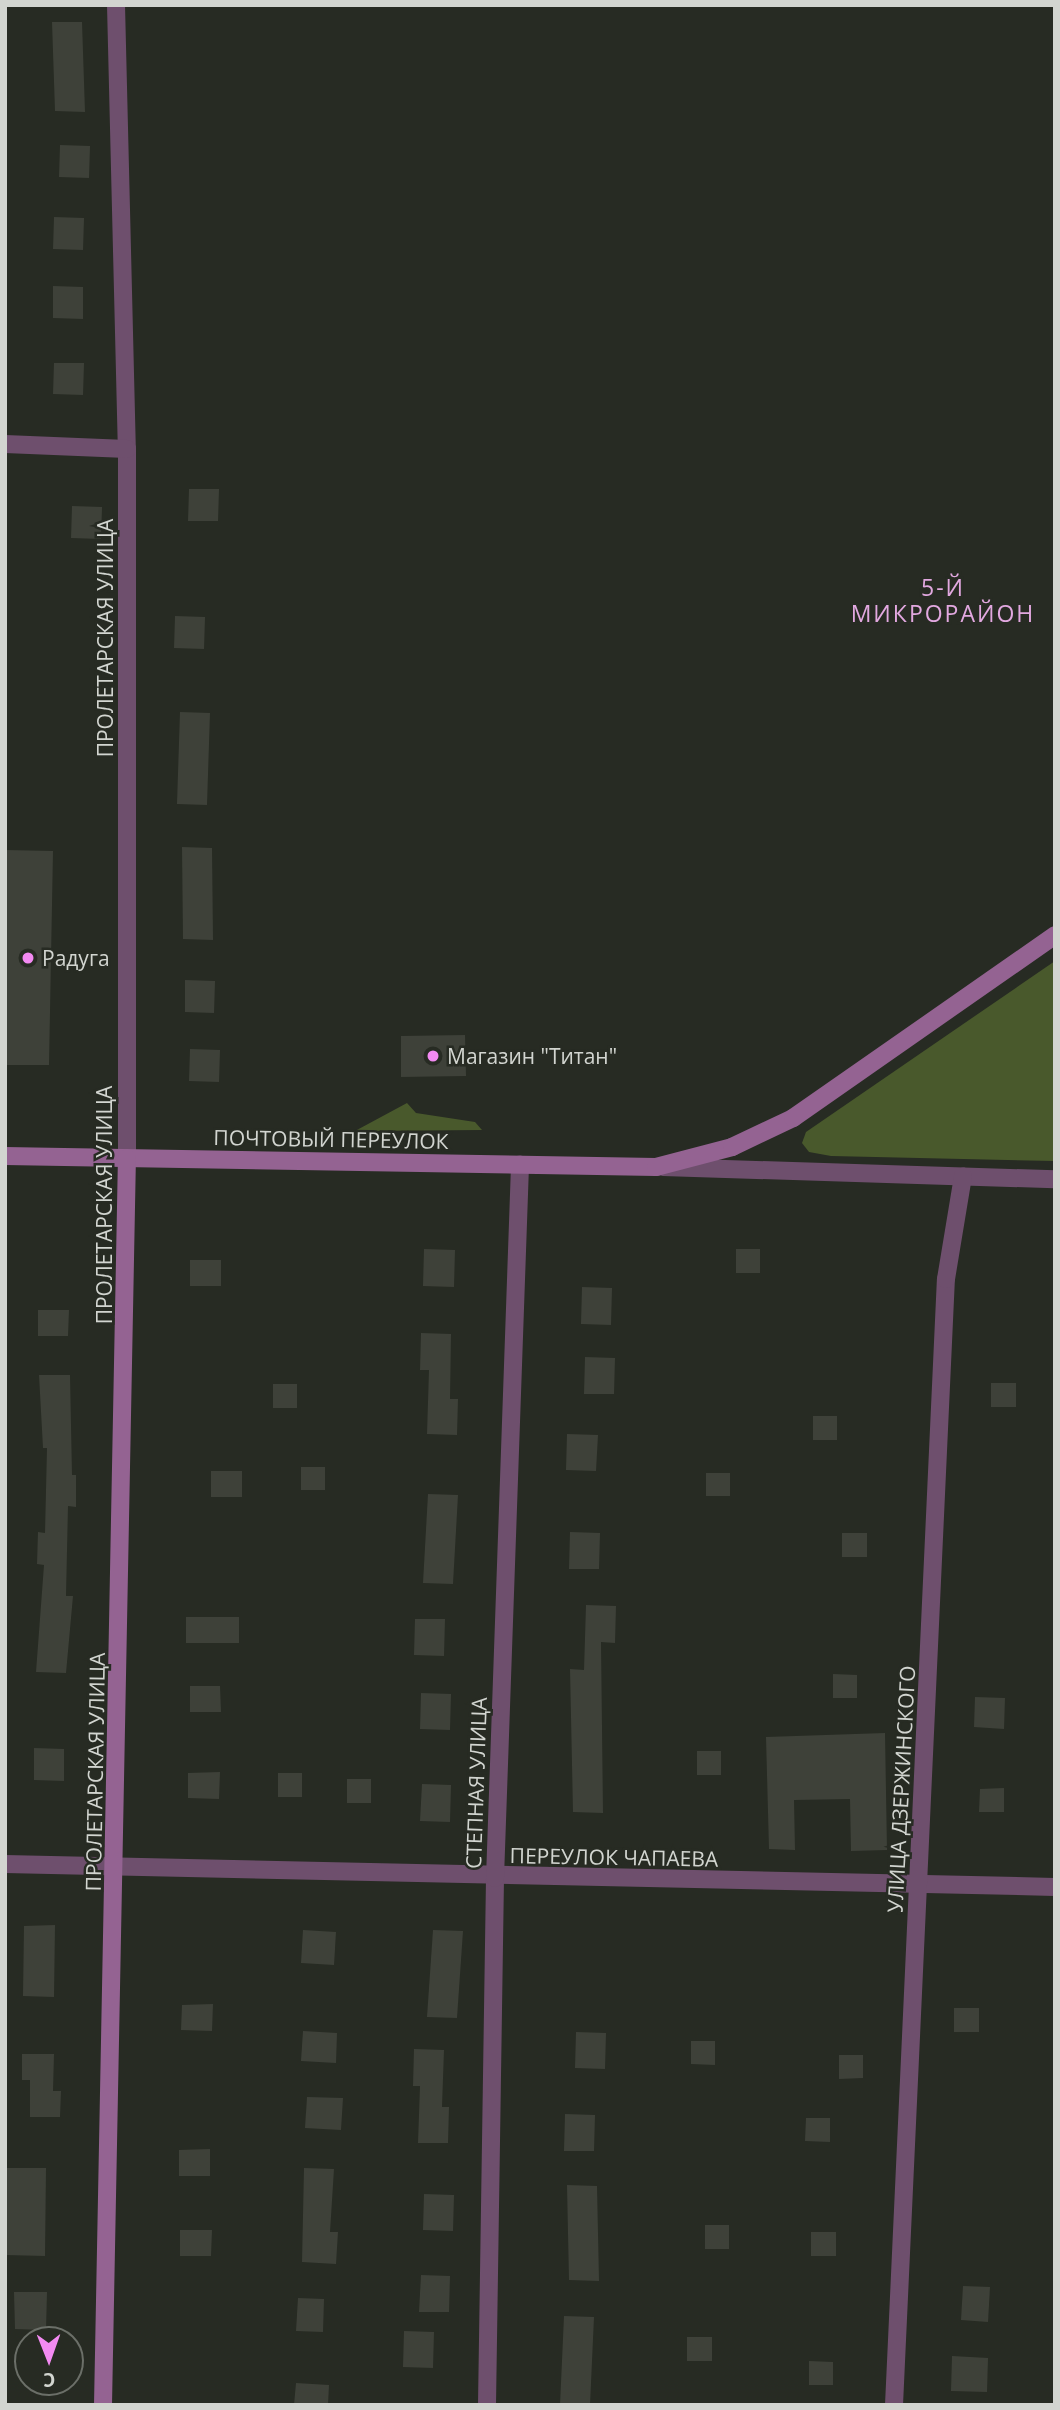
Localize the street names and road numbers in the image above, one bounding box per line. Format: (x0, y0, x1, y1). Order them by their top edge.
street label: ПРОЛЕТАРСКАЯ УЛИЦА (92, 519, 118, 757)
street label: ПРОЛЕТАРСКАЯ УЛИЦА (91, 1086, 117, 1324)
street label: ПОЧТОВЫЙ ПЕРЕУЛОК (213, 1124, 449, 1154)
street label: ПРОЛЕТАРСКАЯ УЛИЦА (80, 1652, 110, 1892)
street label: УЛИЦА ДЗЕРЖИНСКОГО (882, 1665, 920, 1913)
street label: СТЕПНАЯ УЛИЦА (460, 1697, 492, 1869)
street label: ПЕРЕУЛОК ЧАПАЕВА (510, 1843, 718, 1871)

